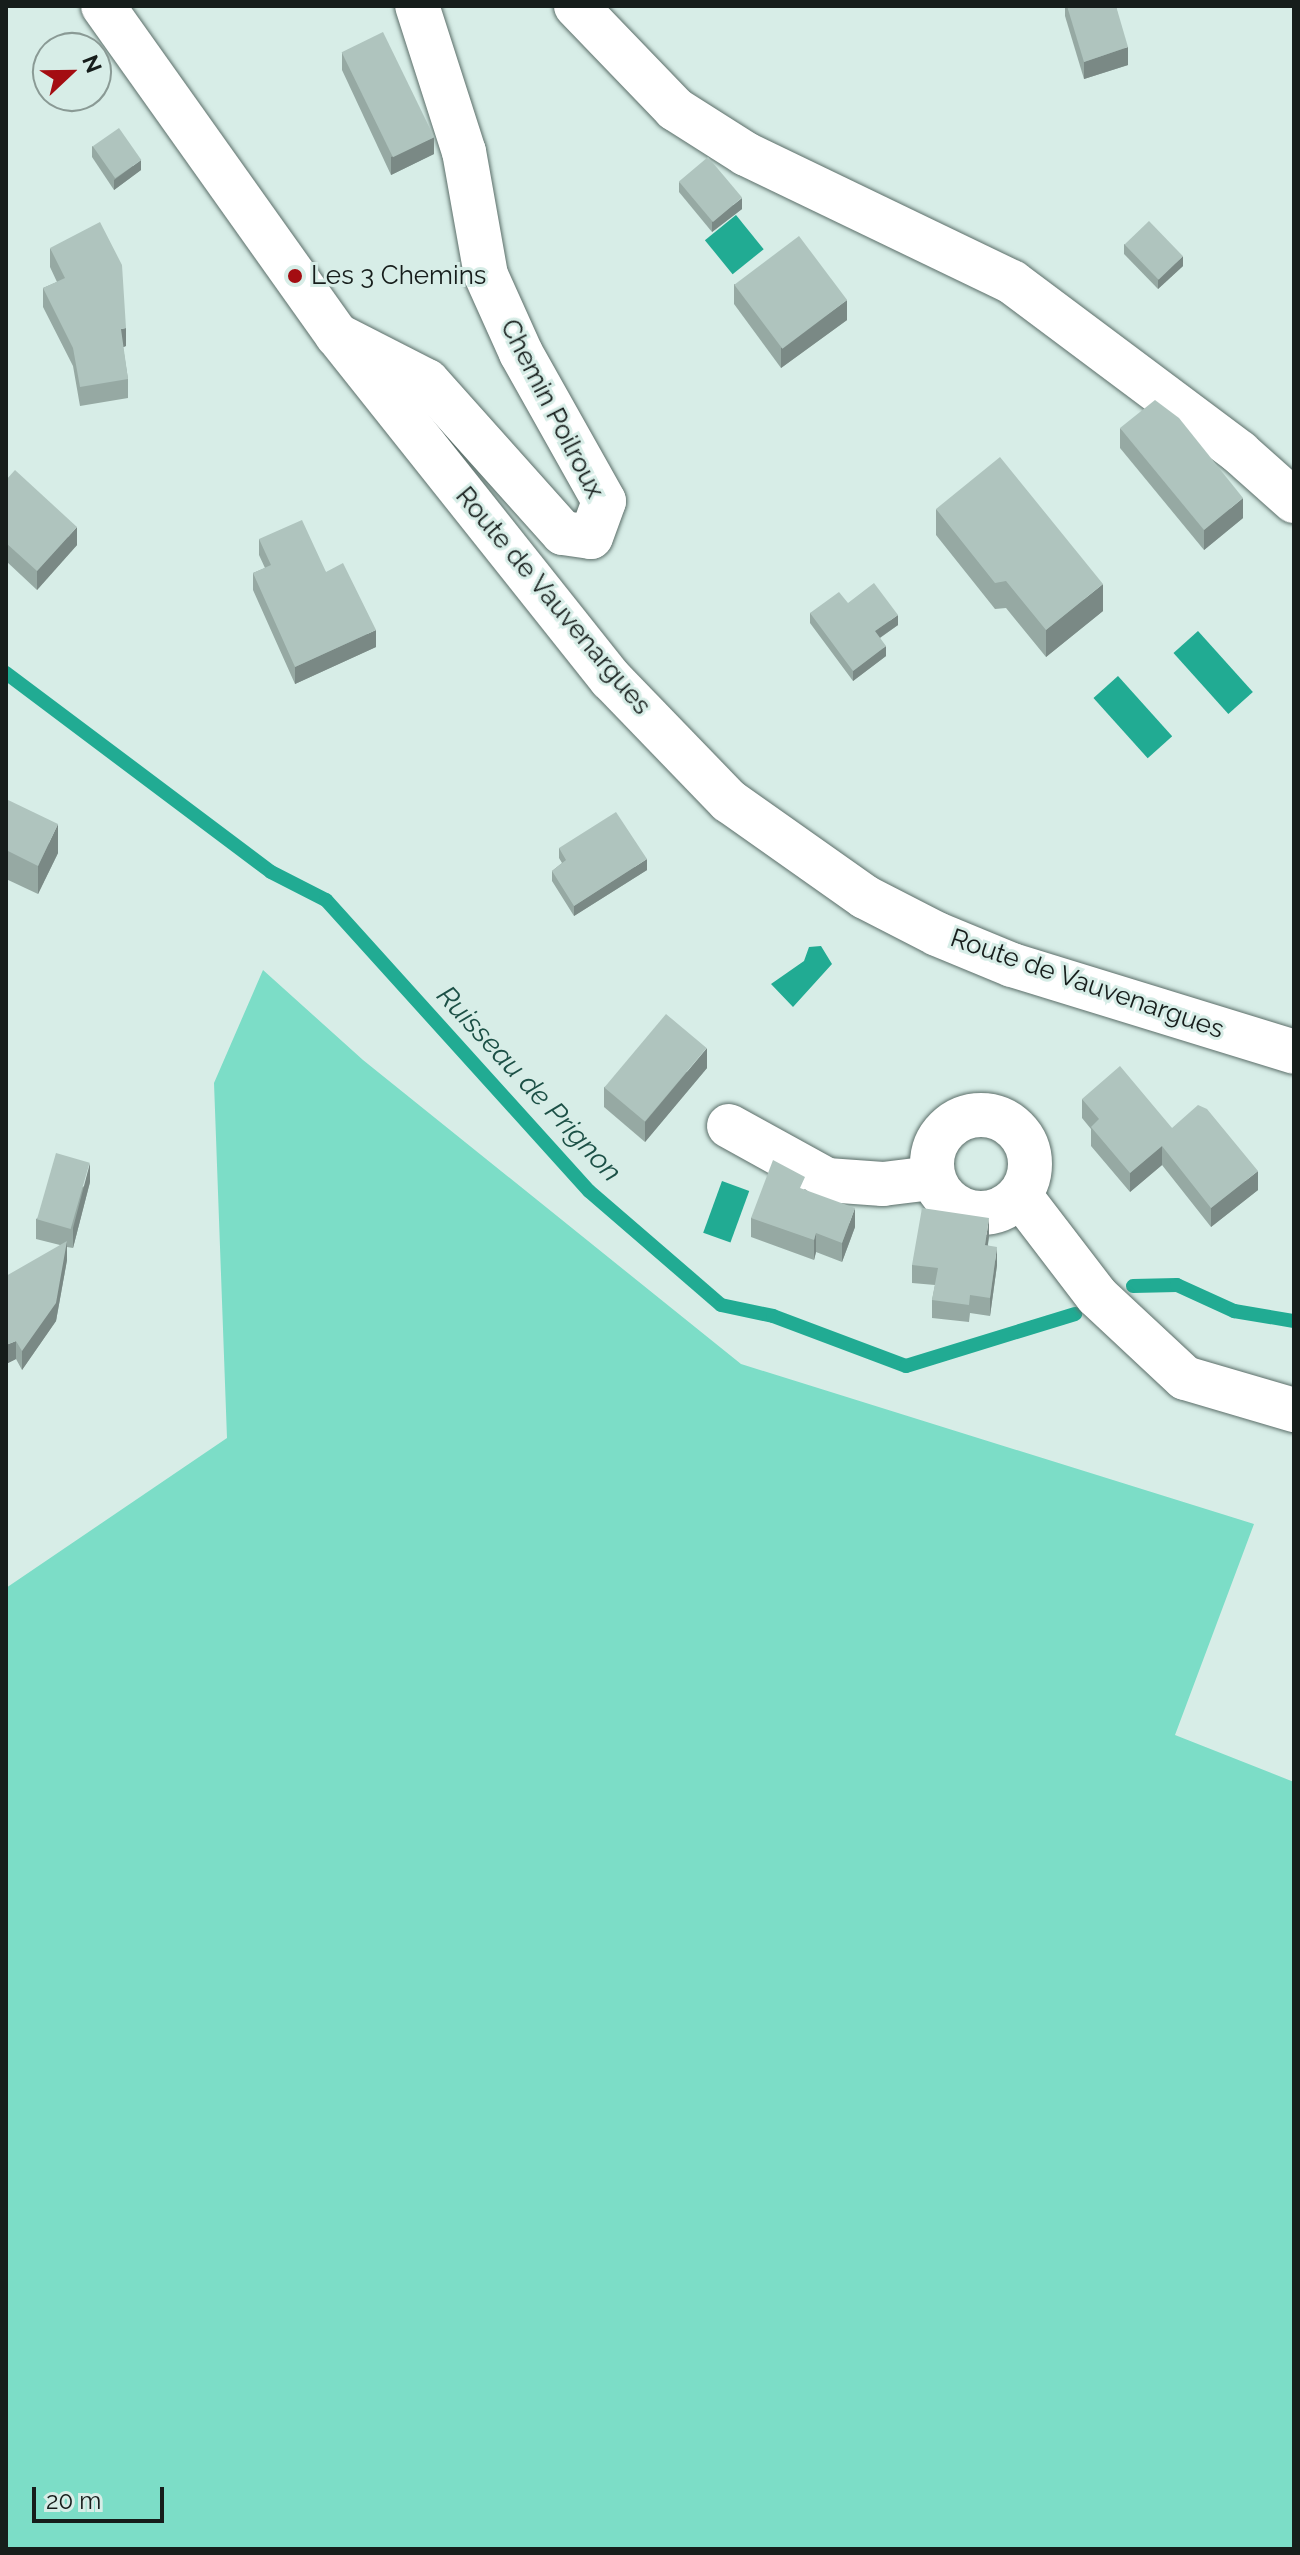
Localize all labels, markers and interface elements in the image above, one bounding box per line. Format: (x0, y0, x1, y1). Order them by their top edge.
north arrow (32, 32, 112, 112)
text: N (77, 51, 108, 76)
place label: Les 3 Chemins (311, 260, 486, 292)
marker: Les 3 Chemins (286, 267, 304, 285)
street label: Chemin Poilroux (494, 314, 610, 504)
street label: Route de Vauvenargues (449, 481, 657, 721)
street label: Route de Vauvenargues (946, 922, 1228, 1046)
water label: Ruisseau de Prignon (430, 979, 628, 1189)
scale bar (36, 2471, 168, 2521)
text: 20 m (46, 2486, 101, 2515)

